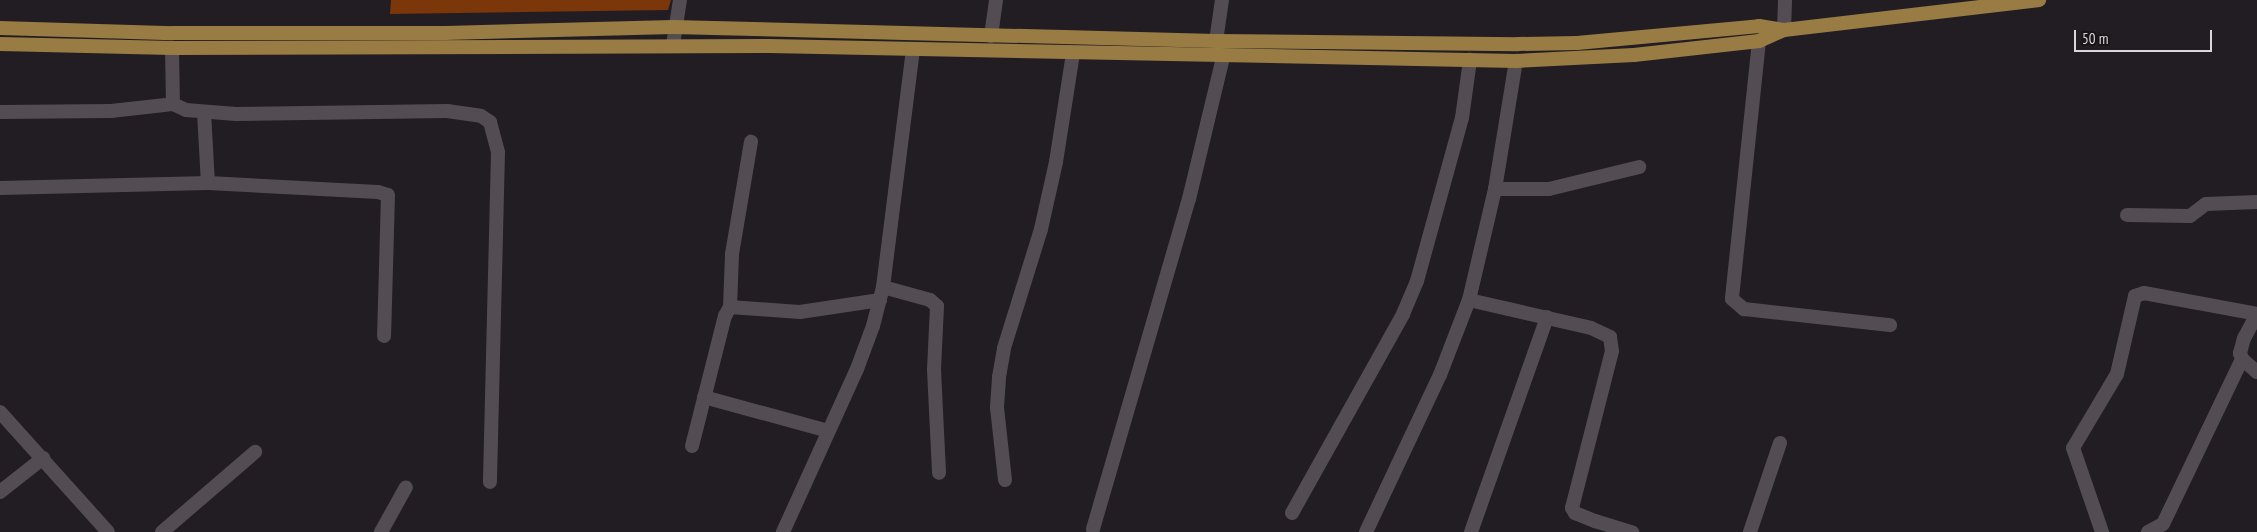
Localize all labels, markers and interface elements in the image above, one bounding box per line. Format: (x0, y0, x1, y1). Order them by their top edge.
scale bar (2077, 20, 2214, 52)
text: 50 m (2082, 29, 2108, 48)

